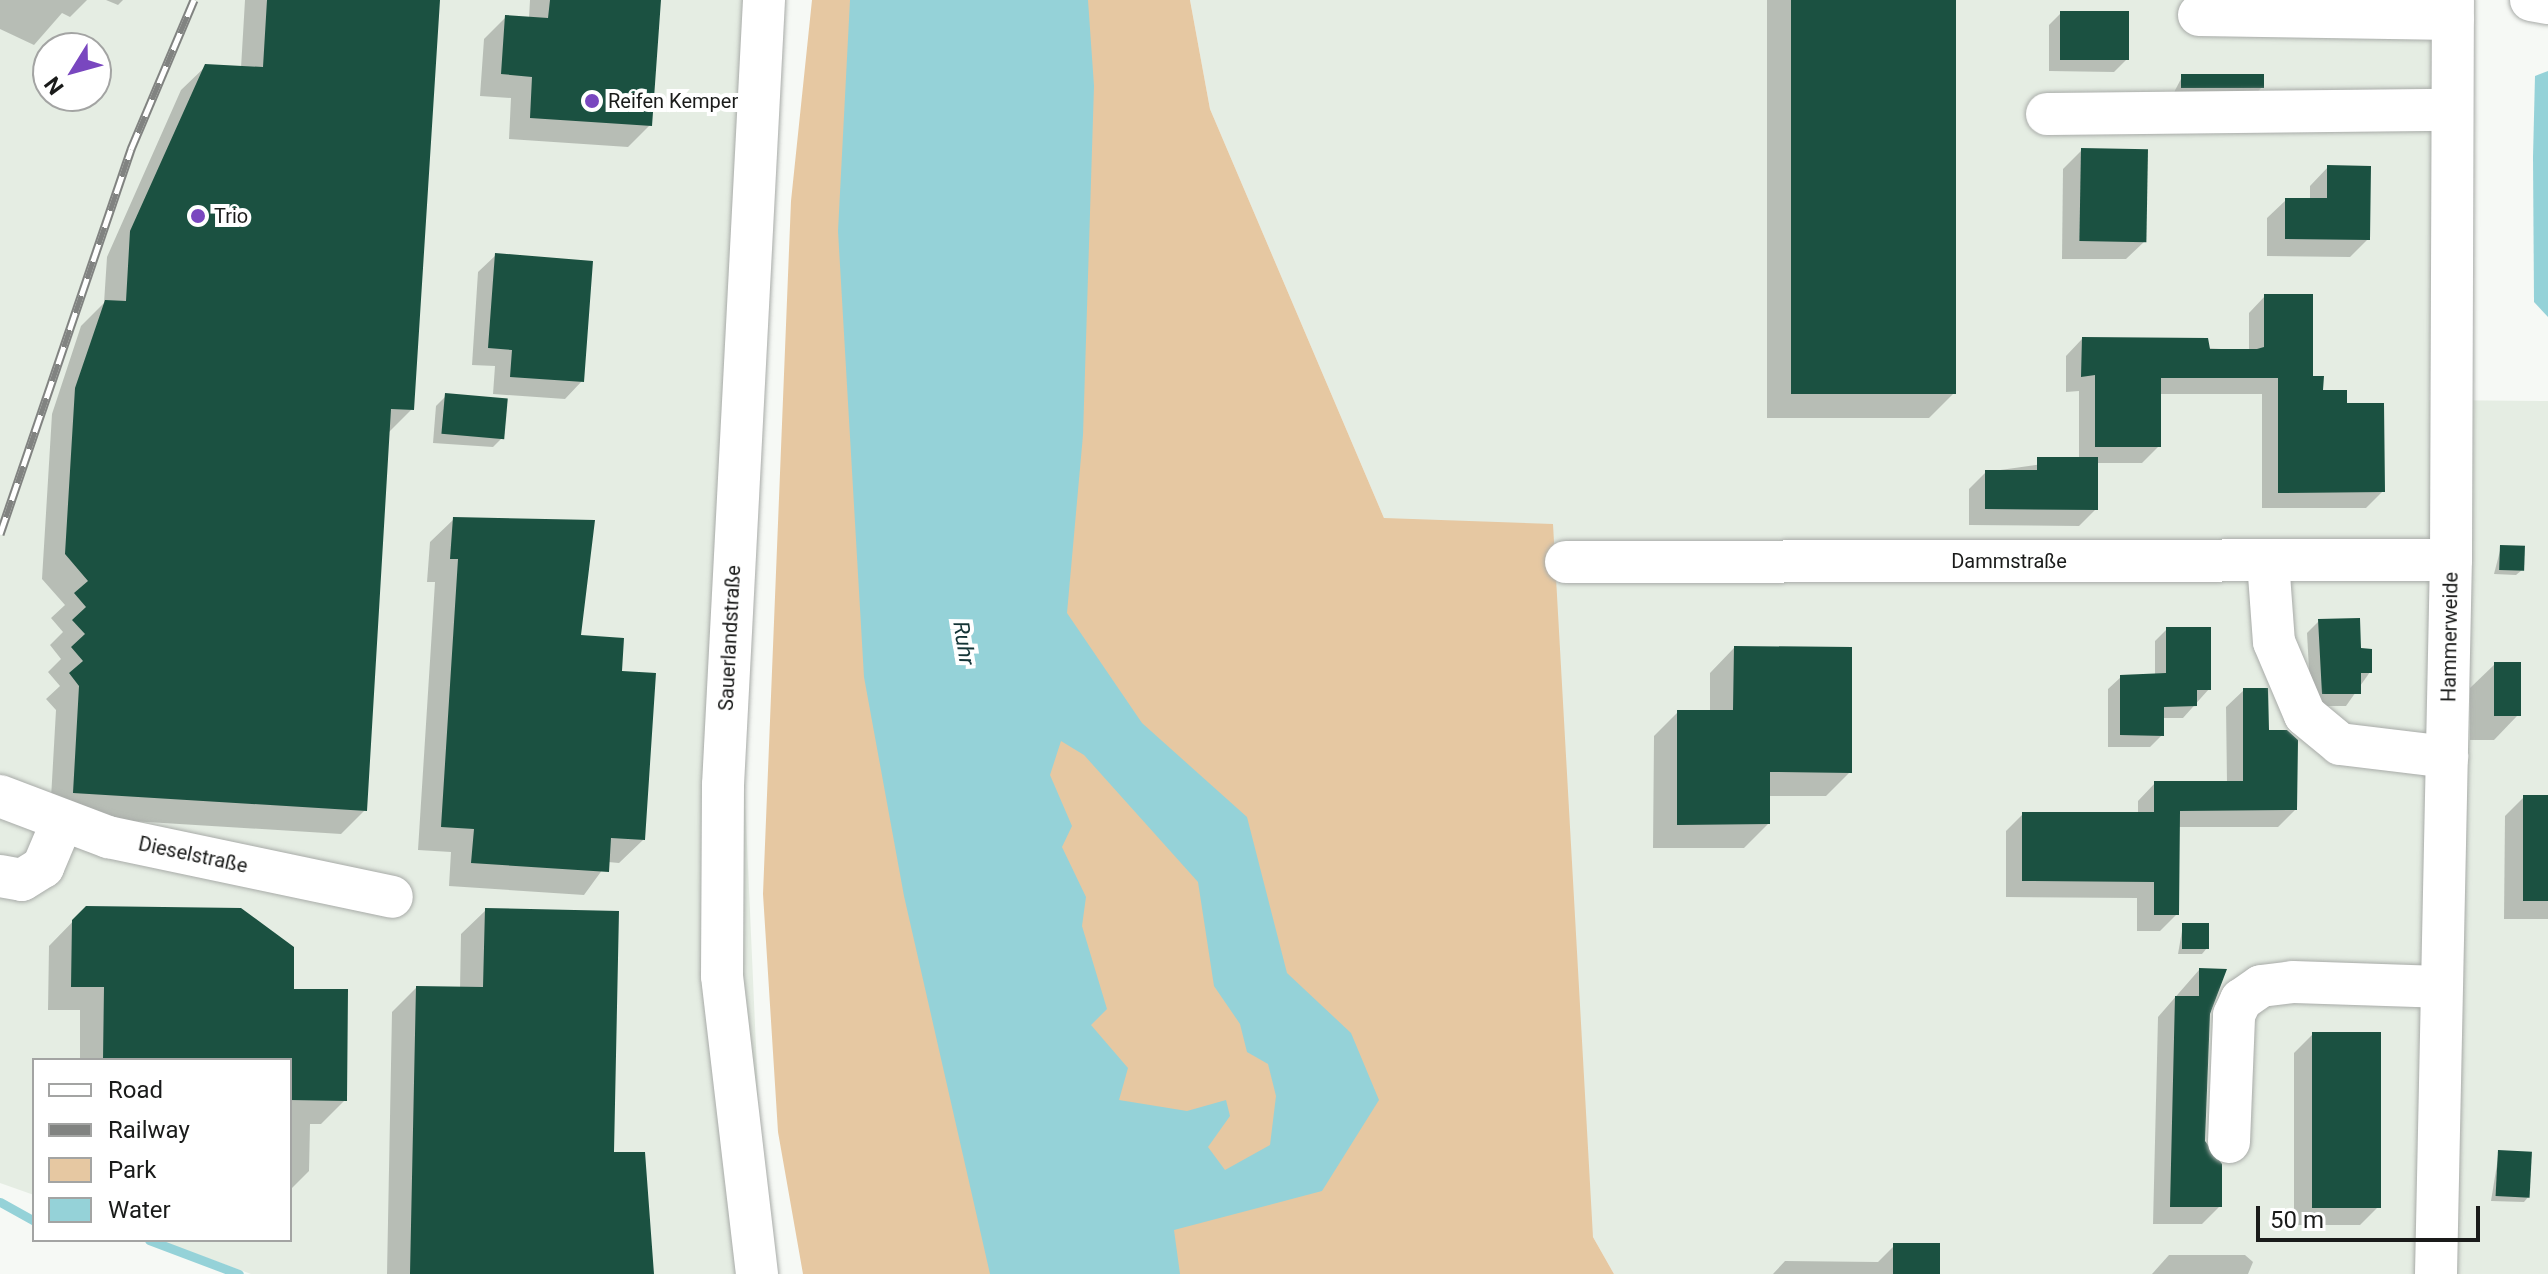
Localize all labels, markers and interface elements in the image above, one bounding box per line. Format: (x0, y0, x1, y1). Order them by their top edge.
north arrow (32, 32, 112, 112)
text: N (39, 72, 69, 99)
place label: Reifen Kemper (608, 89, 738, 113)
marker: Reifen Kemper (583, 92, 601, 110)
place label: Trio (214, 204, 248, 228)
marker: Trio (189, 207, 207, 225)
street label: Dammstraße (1951, 549, 2067, 573)
street label: Sauerlandstraße (714, 565, 746, 711)
street label: Hammerweide (2437, 572, 2463, 702)
water label: Ruhr (948, 619, 980, 667)
street label: Dieselstraße (136, 832, 250, 878)
legend (32, 1058, 292, 1242)
text: Road (108, 1076, 163, 1104)
text: Railway (108, 1116, 190, 1144)
text: Park (108, 1156, 156, 1184)
scale bar (2260, 1190, 2484, 1240)
text: Water (108, 1196, 171, 1224)
text: 50 m (2270, 1206, 2324, 1234)

